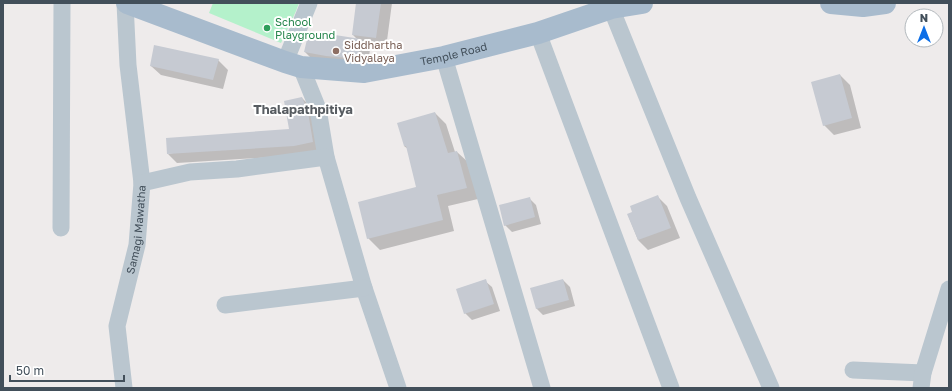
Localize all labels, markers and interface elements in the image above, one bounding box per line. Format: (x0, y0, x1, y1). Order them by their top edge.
north arrow (904, 8, 944, 48)
text: N (920, 11, 928, 24)
place label: School Playground (275, 15, 335, 41)
marker: School Playground (262, 23, 272, 33)
place label: Siddhartha Vidyalaya (344, 38, 402, 64)
street label: Temple Road (419, 39, 488, 67)
marker: Siddhartha Vidyalaya (331, 46, 341, 56)
district label: Thalapathpitiya (253, 101, 353, 117)
street label: Samagi Mawatha (123, 185, 148, 275)
scale bar (10, 357, 124, 383)
text: 50 m (16, 363, 44, 378)

